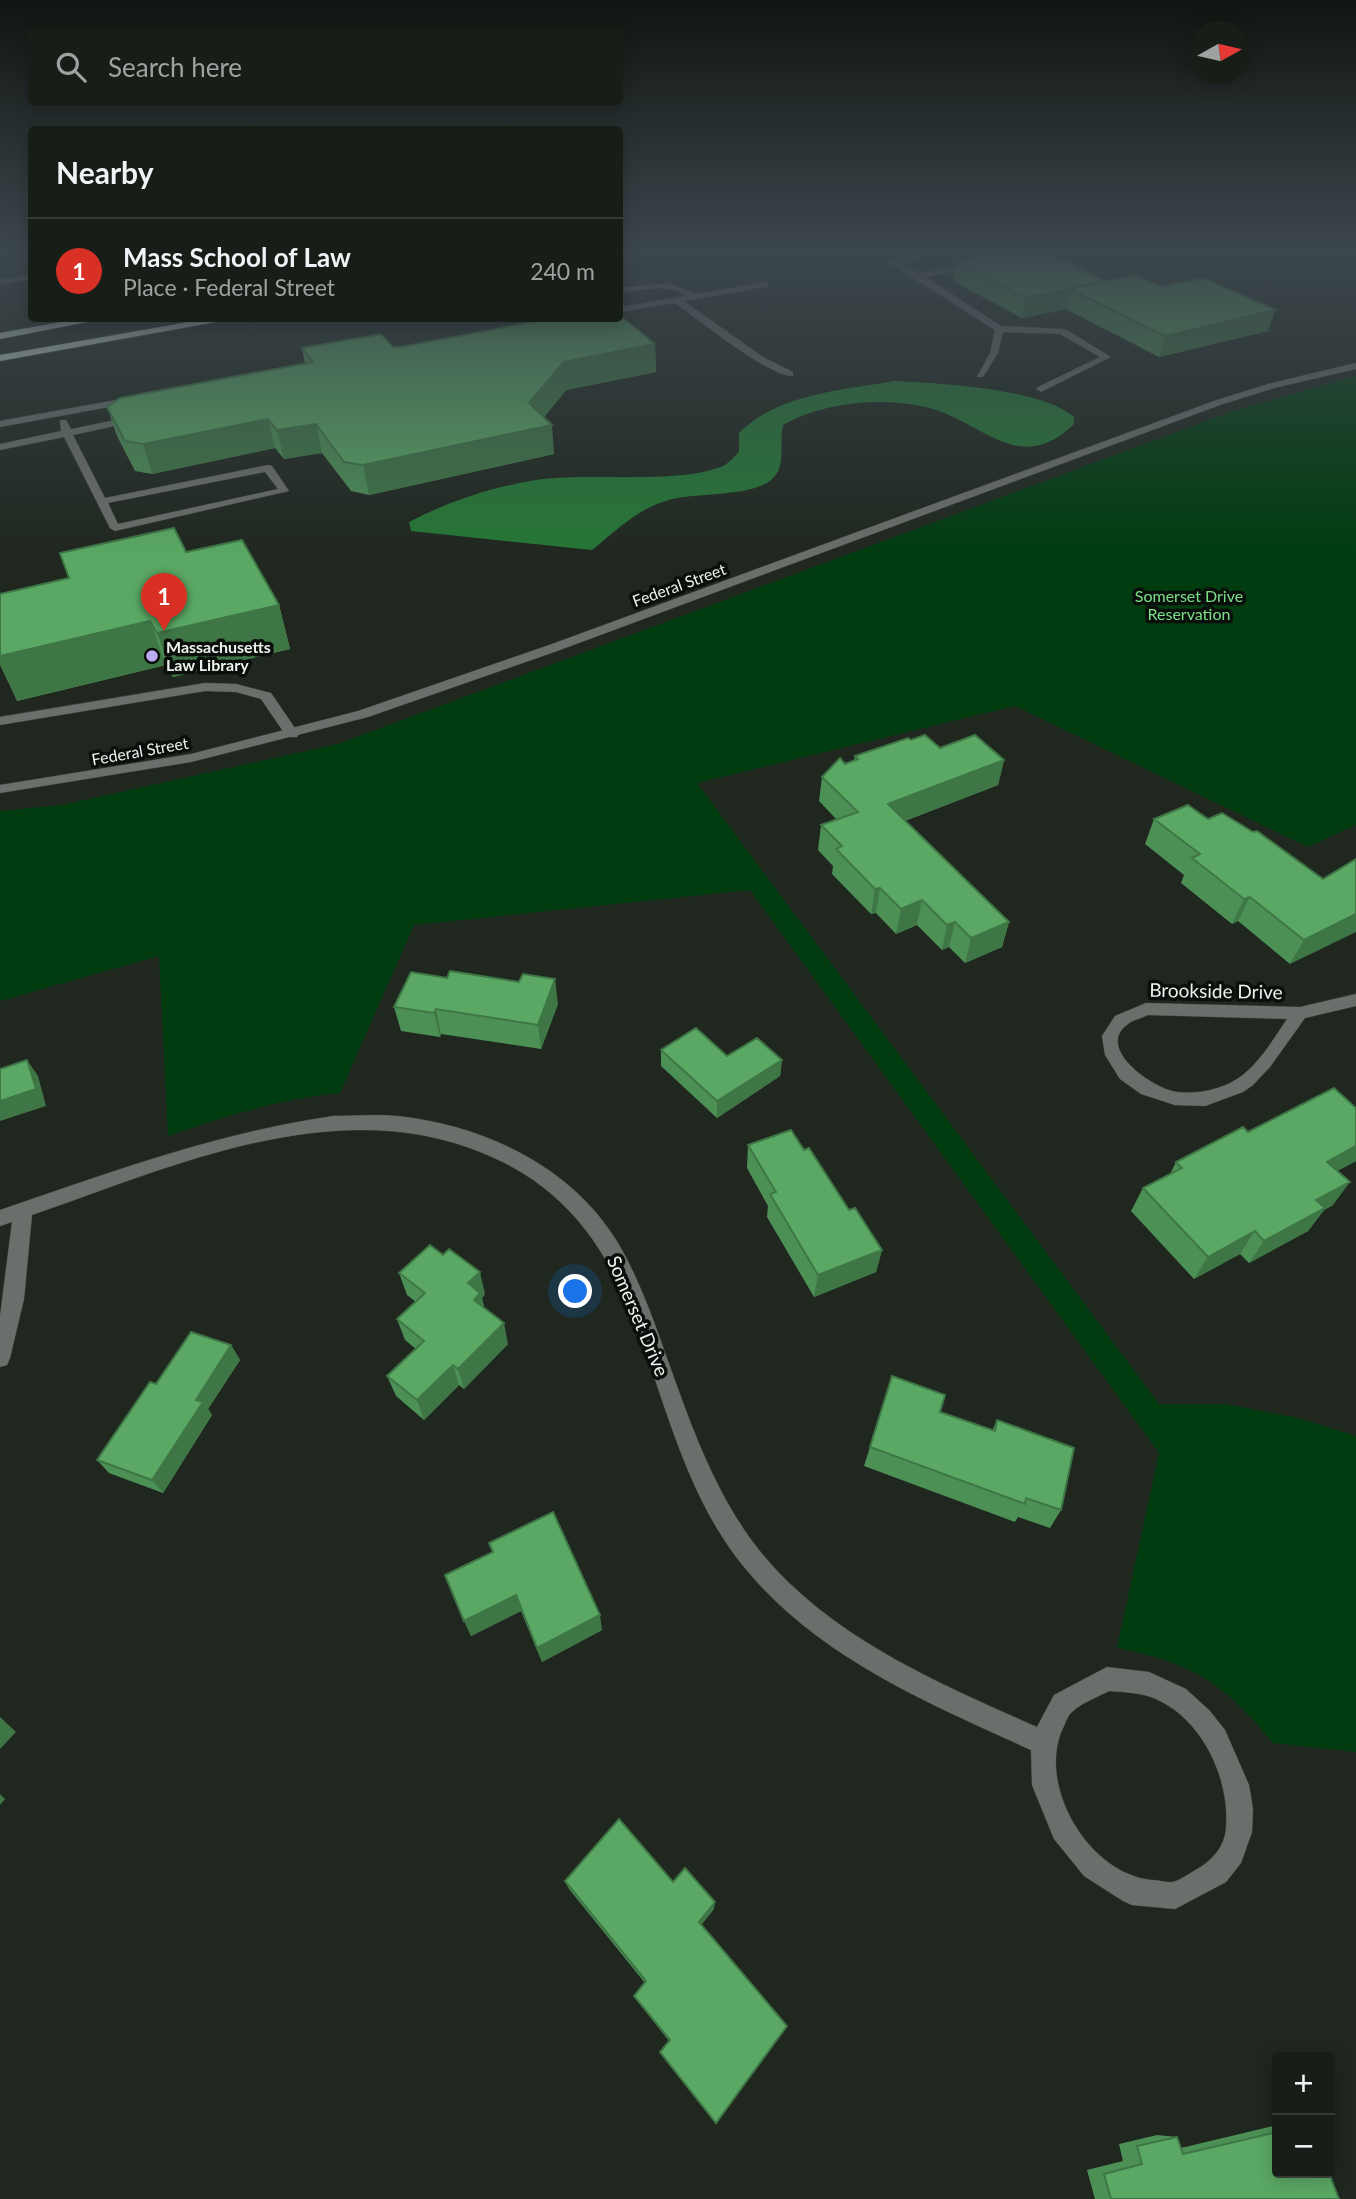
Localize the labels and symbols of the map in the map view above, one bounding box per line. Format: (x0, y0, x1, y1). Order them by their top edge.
north arrow (1188, 21, 1251, 84)
street label: Federal Street (630, 559, 728, 610)
pin: 1 (141, 573, 187, 631)
park label: Somerset Drive Reservation (1135, 586, 1243, 623)
place label: Massachusetts Law Library (166, 637, 271, 674)
marker: Massachusetts Law Library (144, 648, 160, 664)
street label: Federal Street (90, 733, 190, 768)
street label: Brookside Drive (1149, 978, 1283, 1003)
street label: Somerset Drive (603, 1252, 674, 1380)
your location (558, 1274, 592, 1308)

